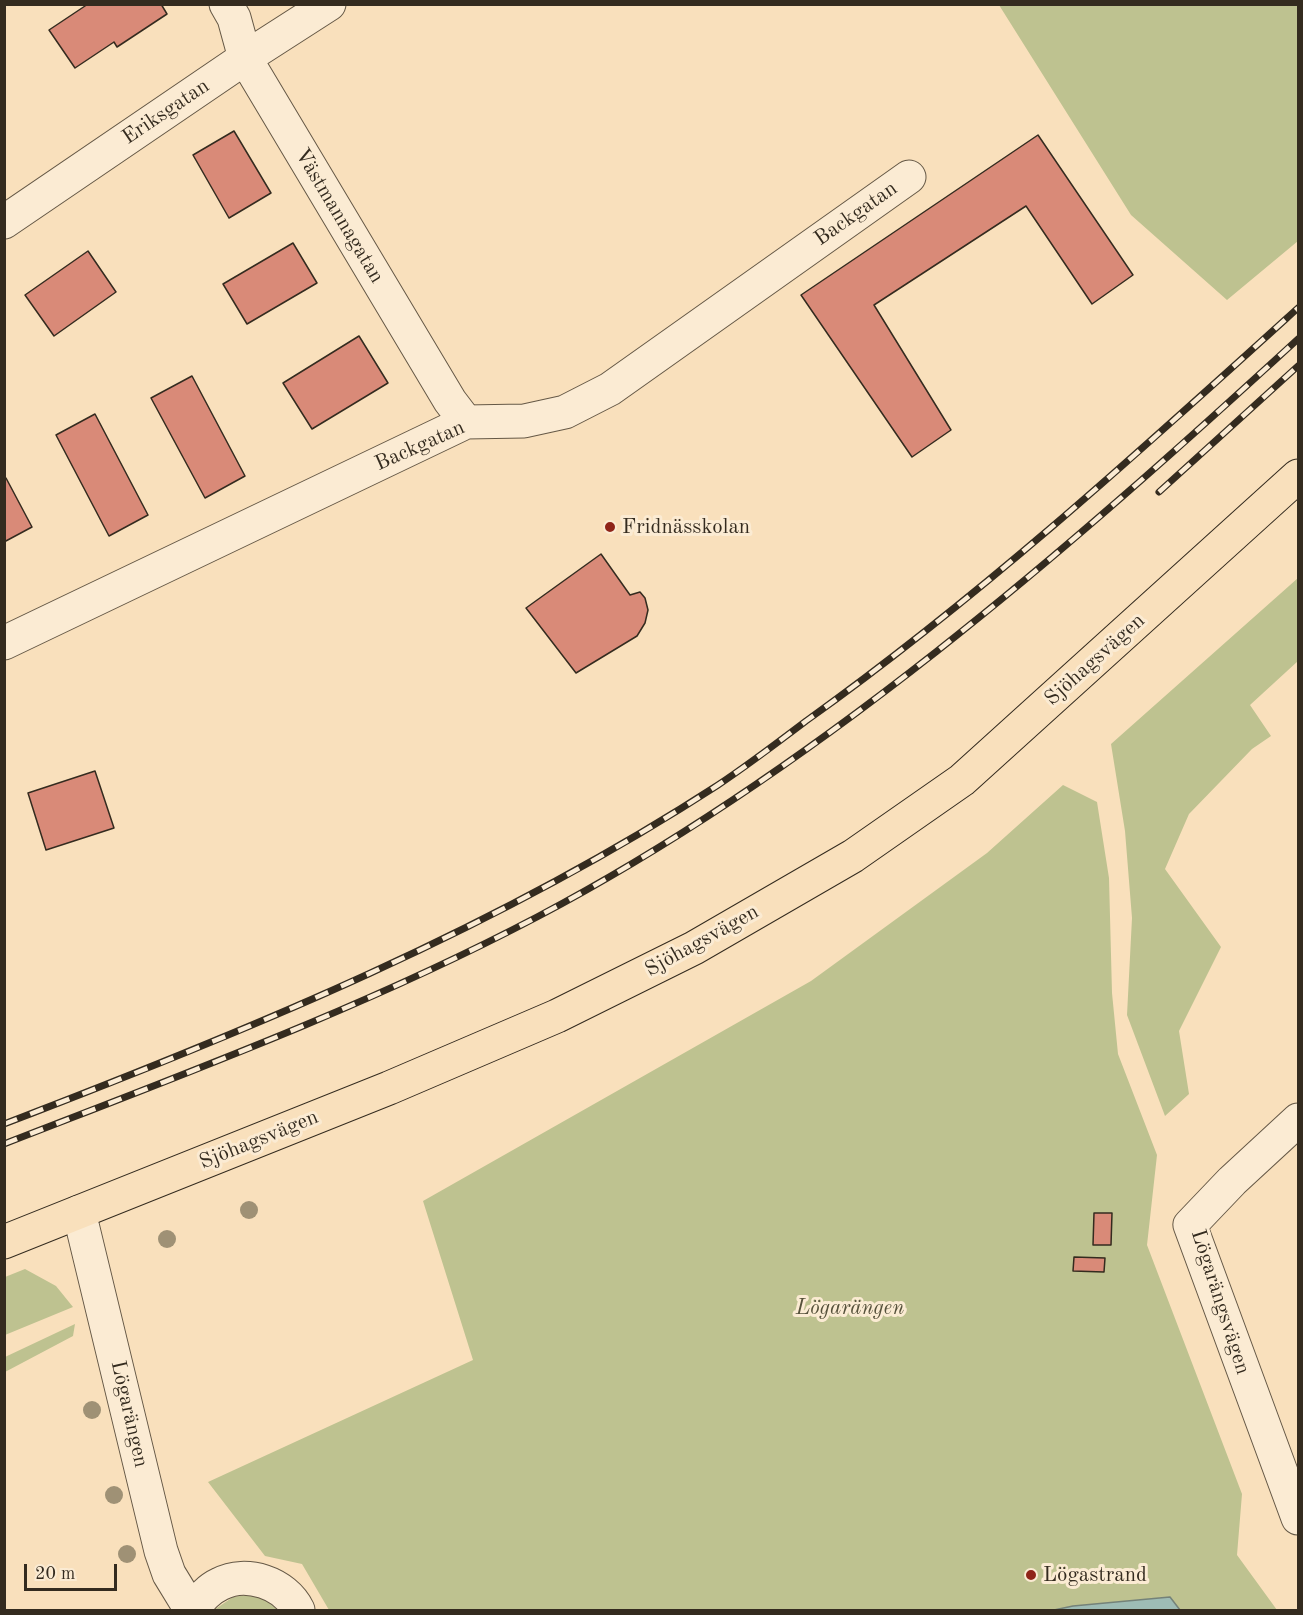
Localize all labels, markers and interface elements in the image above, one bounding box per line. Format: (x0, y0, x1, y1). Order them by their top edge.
street label: Eriksgatan (118, 74, 214, 150)
street label: Västmannagatan (289, 144, 389, 288)
street label: Backgatan (810, 176, 902, 252)
street label: Backgatan (371, 415, 469, 477)
place label: Fridnässkolan (622, 514, 750, 540)
marker: Fridnässkolan (603, 520, 617, 534)
street label: Sjöhagsvägen (1040, 608, 1150, 712)
street label: Sjöhagsvägen (641, 899, 763, 983)
street label: Sjöhagsvägen (196, 1105, 322, 1175)
street label: Lögarängsvägen (1185, 1226, 1255, 1378)
park label: Lögarängen (796, 1295, 904, 1321)
street label: Lögarängen (104, 1358, 154, 1470)
scale bar (27, 1552, 120, 1590)
place label: Lögastrand (1043, 1562, 1147, 1588)
text: 20 m (35, 1565, 75, 1583)
marker: Lögastrand (1024, 1568, 1038, 1582)

